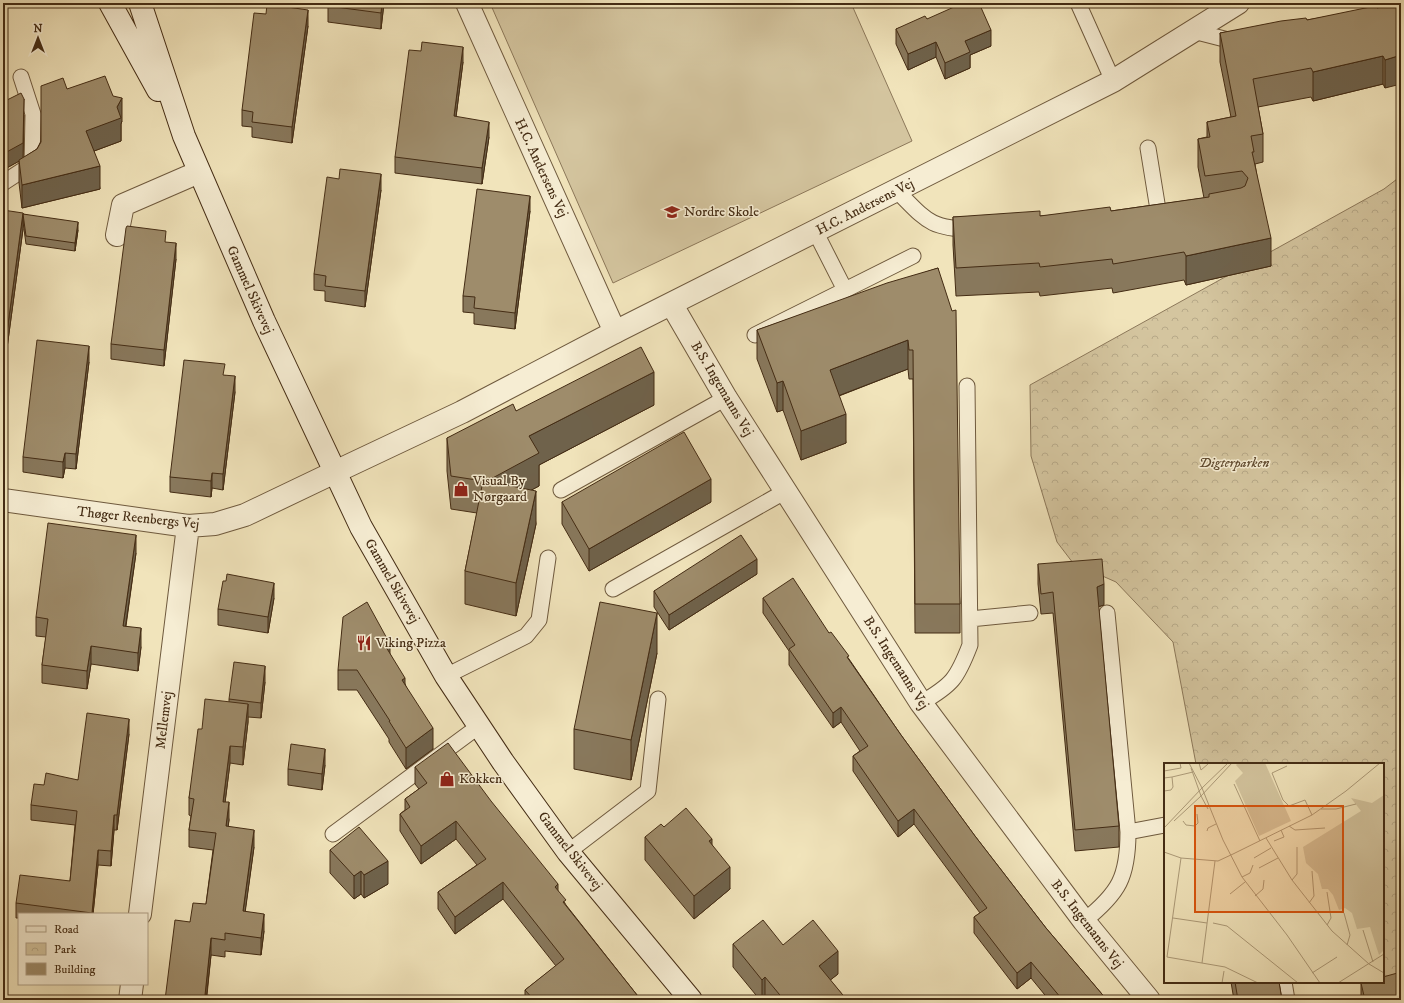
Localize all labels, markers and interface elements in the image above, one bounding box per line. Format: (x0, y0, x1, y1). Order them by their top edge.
north arrow (18, 18, 58, 58)
text: N (33, 22, 43, 36)
street label: H.C. Andersens Vej (510, 115, 572, 221)
street label: H.C. Andersens Vej (813, 175, 917, 239)
school or university icon: Nordre Skole (663, 203, 681, 221)
place label: Nordre Skole (684, 203, 759, 221)
street label: Gammel Skivevej (222, 243, 278, 337)
street label: B.S. Ingemanns Vej (687, 338, 757, 440)
park label: Digterparken (1199, 454, 1269, 472)
place label: Visual By Nørgaard (472, 472, 527, 506)
shop icon: Visual By Nørgaard (452, 480, 470, 498)
street label: Thøger Reenbergs Vej (76, 503, 200, 533)
street label: Gammel Skivevej (360, 535, 424, 627)
street label: B.S. Ingemanns Vej (859, 613, 933, 713)
restaurant icon: Viking Pizza (355, 634, 373, 652)
place label: Viking Pizza (375, 634, 446, 652)
street label: Mellemvej (152, 690, 176, 750)
inset map (1164, 763, 1384, 983)
shop icon: Kokken (438, 770, 456, 788)
place label: Kokken (459, 770, 503, 788)
street label: Gammel Skivevej (534, 808, 606, 894)
street label: B.S. Ingemanns Vej (1047, 876, 1127, 972)
legend (18, 913, 148, 985)
text: Road (54, 922, 79, 937)
text: Park (54, 942, 76, 957)
text: Building (54, 962, 95, 977)

